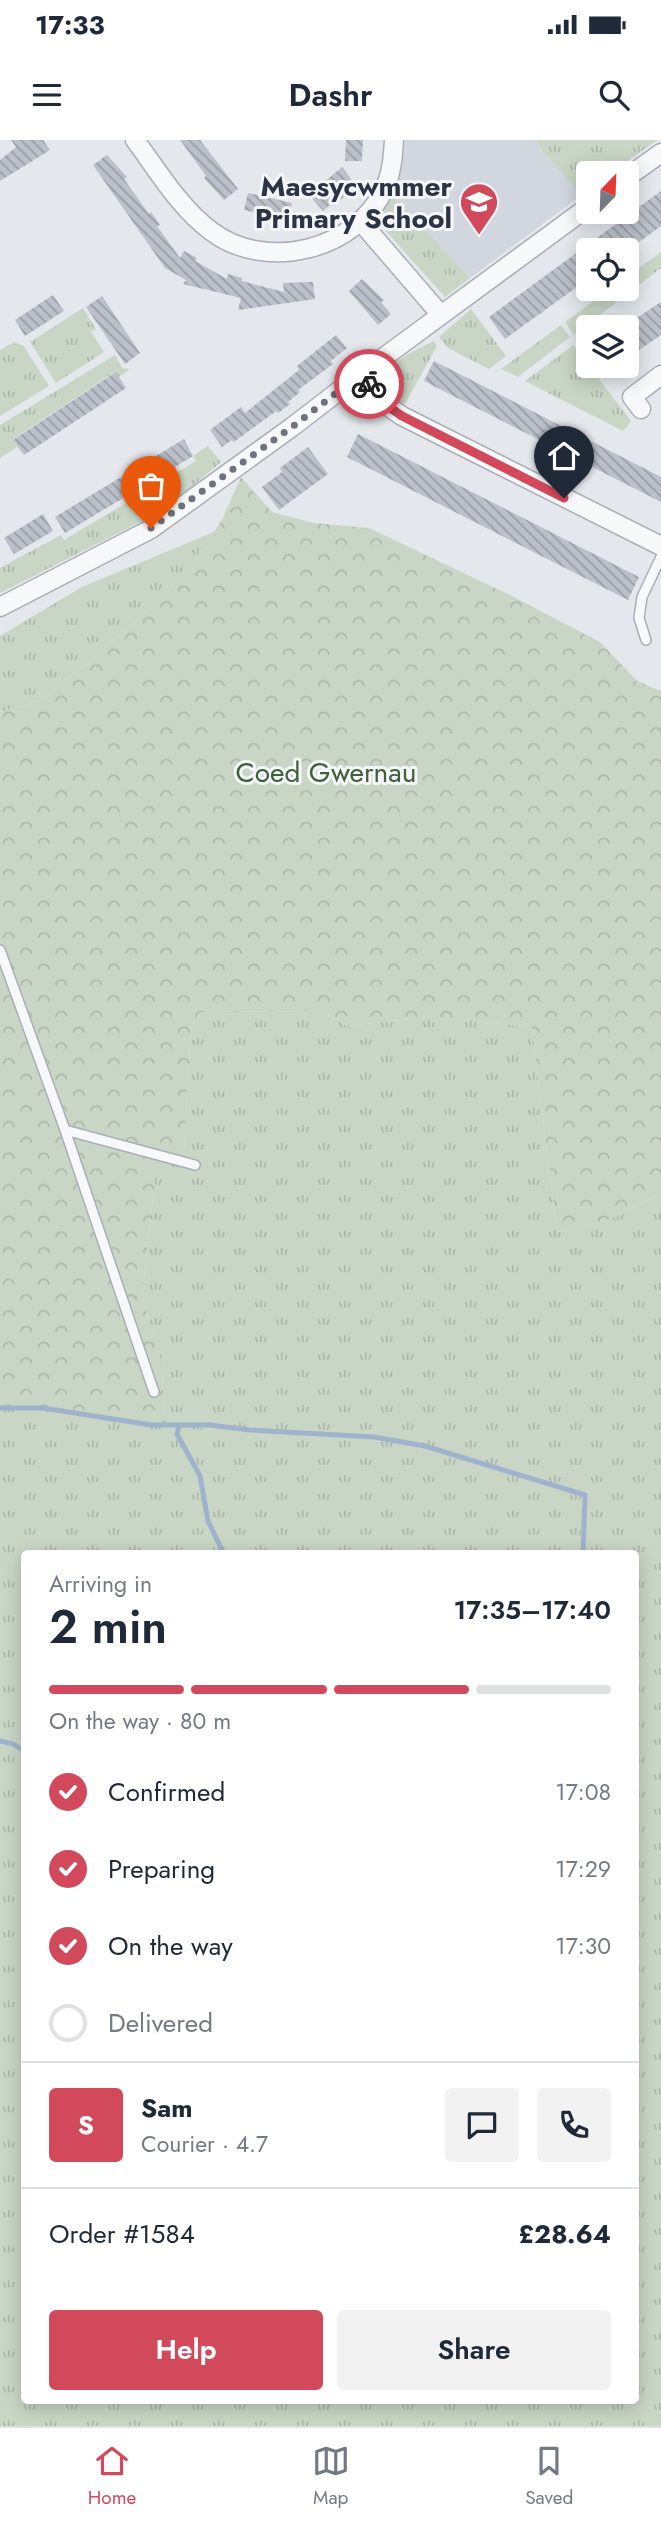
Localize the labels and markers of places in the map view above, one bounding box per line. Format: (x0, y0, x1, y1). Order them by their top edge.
place label: Maesycwmmer Primary School (255, 166, 452, 239)
school or university icon: Maesycwmmer Primary School (458, 181, 500, 236)
pin (534, 426, 594, 498)
pin (121, 456, 181, 528)

